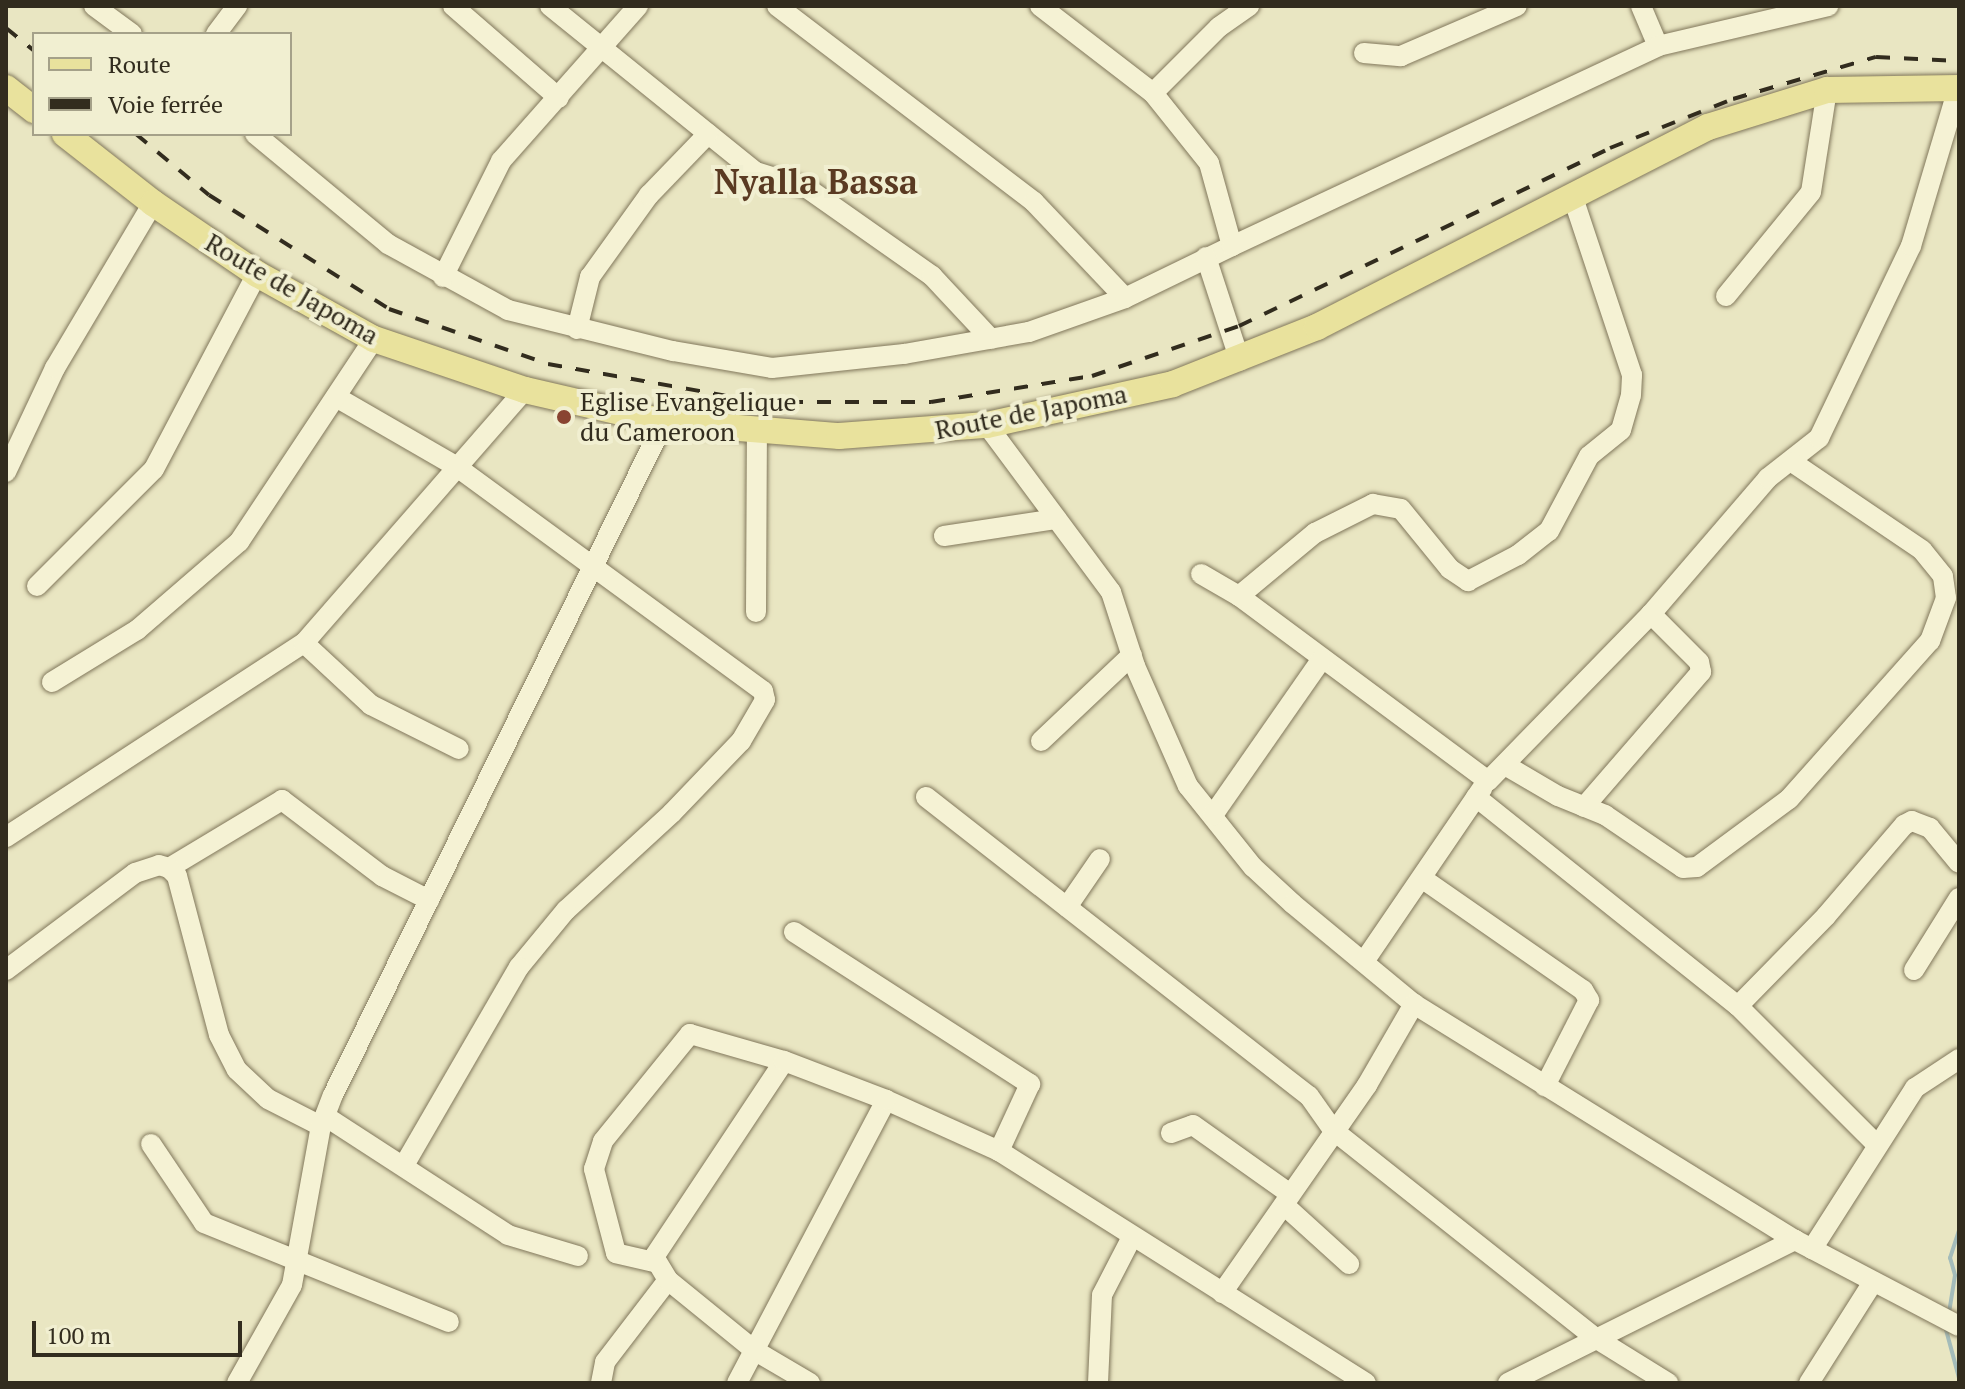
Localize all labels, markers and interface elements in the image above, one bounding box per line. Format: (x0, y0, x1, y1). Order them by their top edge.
legend (32, 32, 292, 136)
text: Route (108, 48, 171, 80)
text: Voie ferrée (108, 88, 223, 120)
district label: Nyalla Bassa (714, 162, 918, 202)
street label: Route de Japoma (200, 227, 384, 351)
street label: Route de Japoma (932, 378, 1130, 446)
place label: Eglise Evangelique du Cameroon (580, 386, 797, 448)
marker: Eglise Evangelique du Cameroon (555, 408, 573, 426)
scale bar (36, 1305, 246, 1355)
text: 100 m (46, 1319, 111, 1351)

